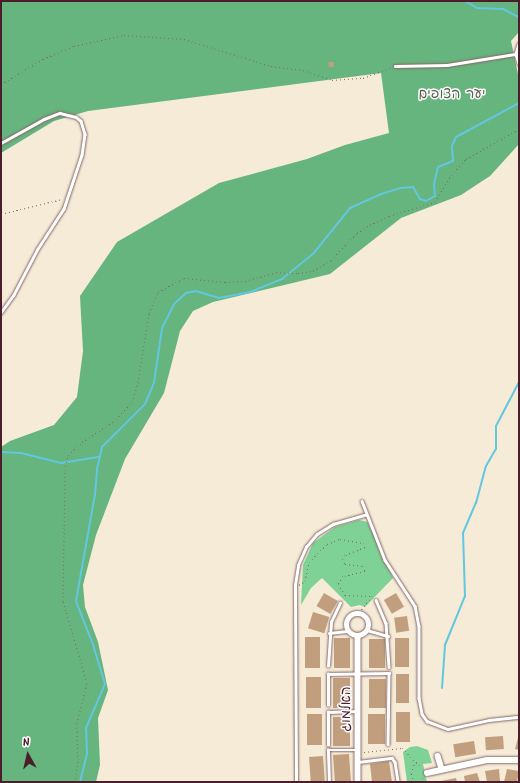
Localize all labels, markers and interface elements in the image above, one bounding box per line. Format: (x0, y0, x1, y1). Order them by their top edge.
park label: יער הצופים (419, 86, 485, 102)
street label: האלמוג (338, 686, 354, 732)
text: N (22, 734, 31, 753)
north arrow (8, 735, 48, 775)

